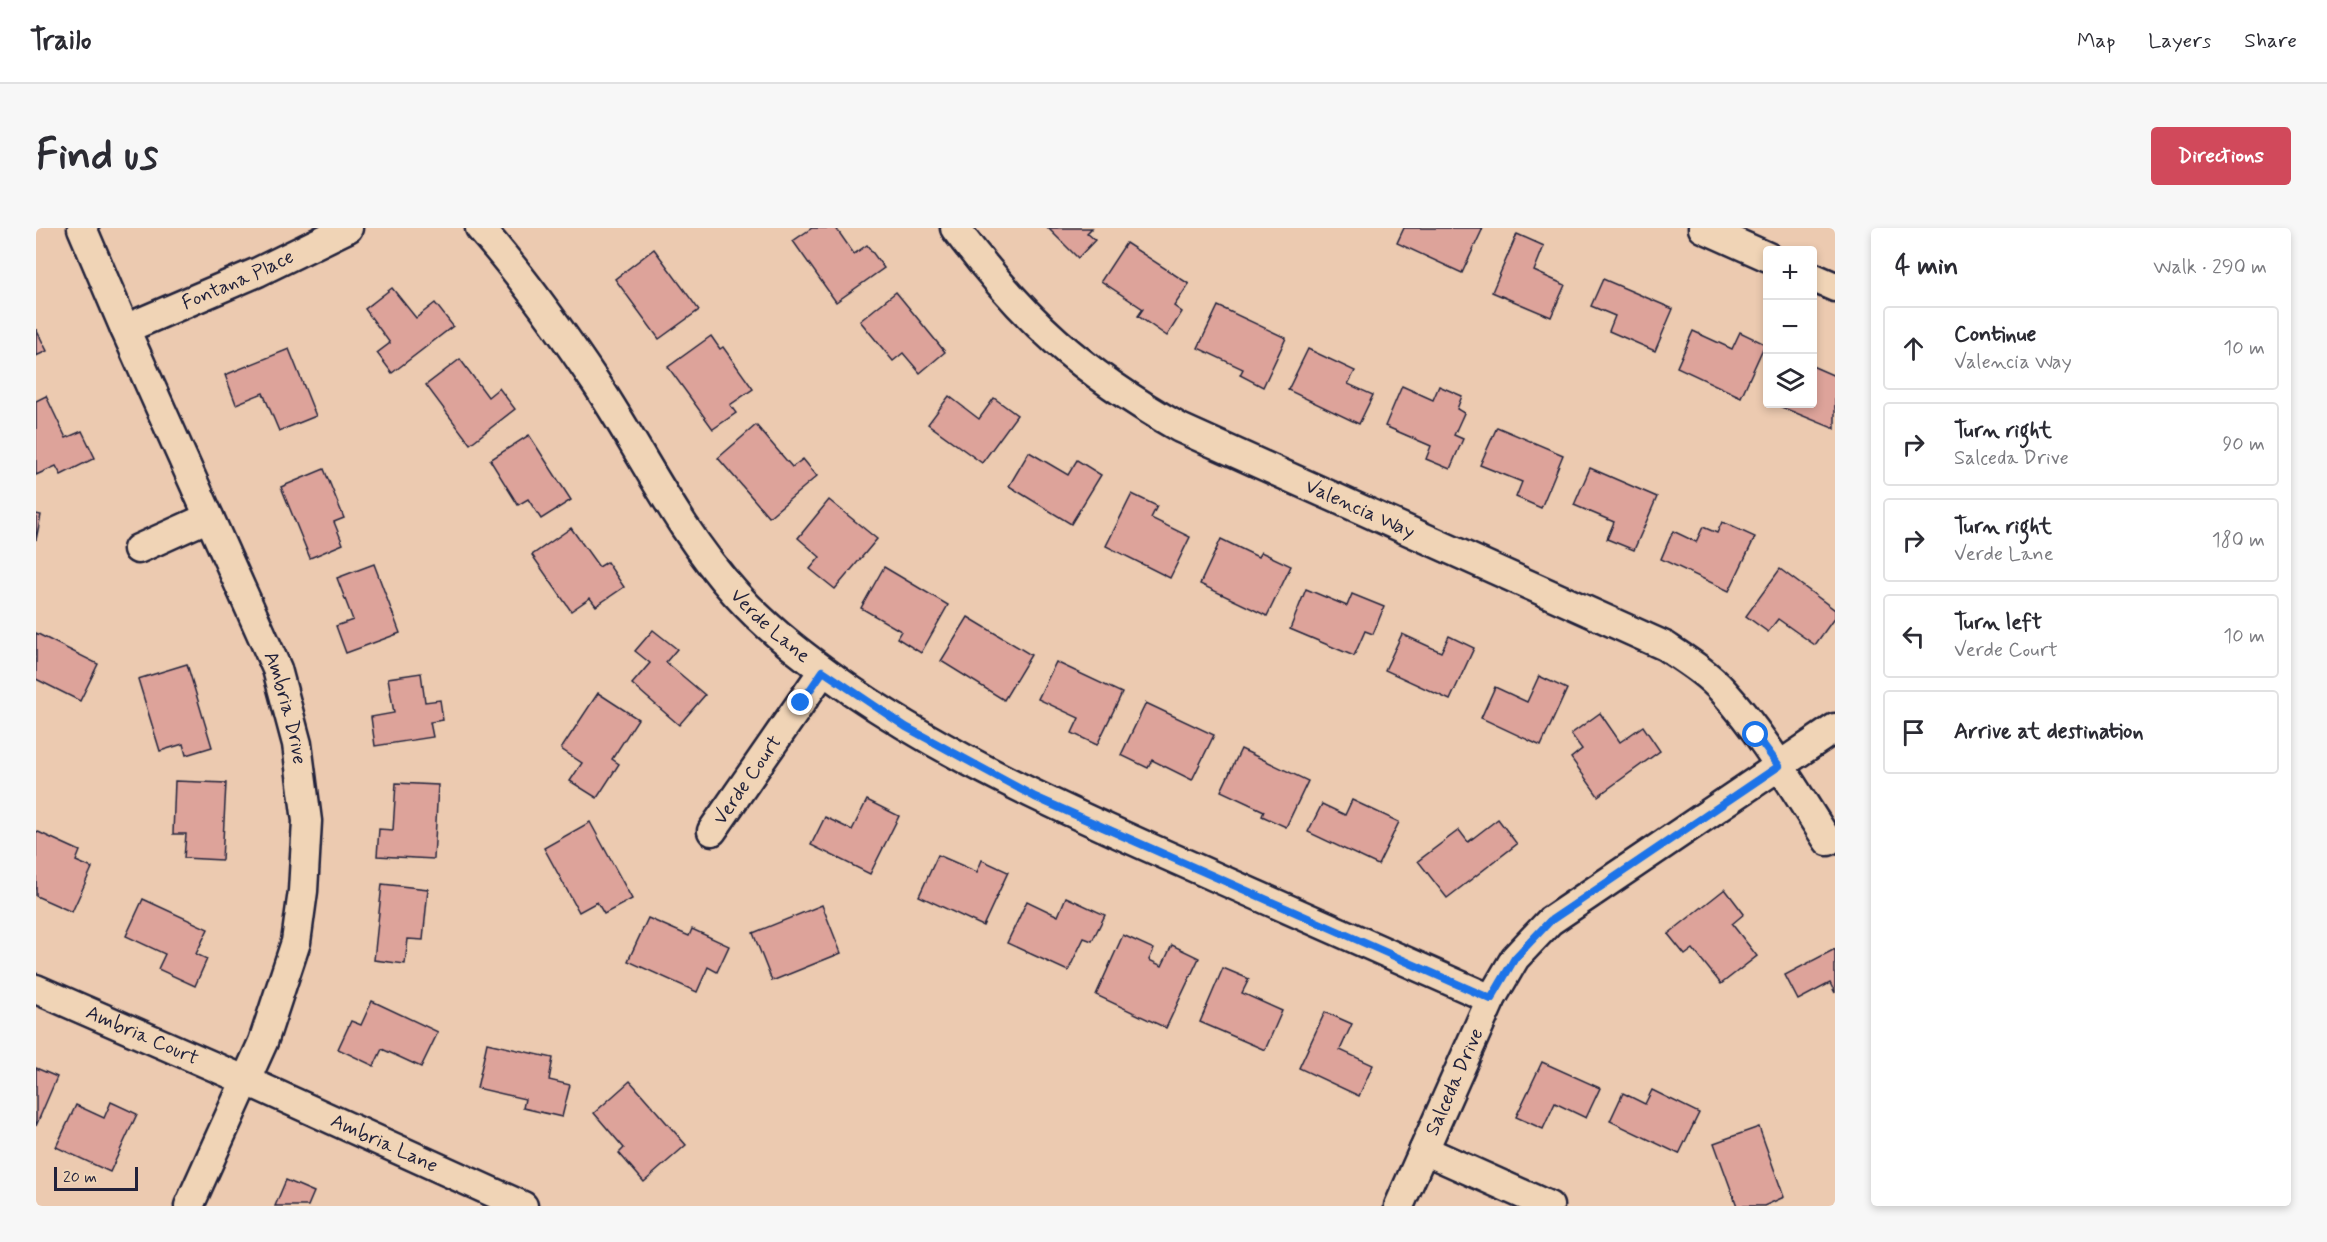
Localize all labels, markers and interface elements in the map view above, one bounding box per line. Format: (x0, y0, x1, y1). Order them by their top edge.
text: Trailo (30, 23, 91, 60)
text: Map (2077, 27, 2115, 55)
text: Layers (2148, 27, 2211, 55)
text: Share (2244, 27, 2297, 55)
button: Directions (2151, 127, 2291, 185)
text: Find us (36, 129, 158, 184)
street label: Fontana Place (178, 243, 298, 317)
map controls (1763, 246, 1817, 408)
button: + (1763, 246, 1817, 300)
text: 4 min (1895, 250, 1958, 284)
text: Walk · 290 m (2153, 254, 2267, 281)
button: − (1763, 300, 1817, 354)
text: Continue (1954, 321, 2036, 349)
icon: ahead (1897, 332, 1930, 365)
text: 10 m (2223, 335, 2265, 362)
text: Valencia Way (1954, 349, 2072, 376)
button: layers (1763, 354, 1817, 408)
text: Turn right (1954, 417, 2052, 445)
icon: right (1897, 428, 1930, 461)
text: 90 m (2222, 431, 2265, 458)
text: Salceda Drive (1954, 445, 2069, 472)
street label: Valencia Way (1301, 472, 1419, 545)
text: Turn right (1954, 513, 2052, 541)
icon: right (1897, 524, 1930, 557)
text: 180 m (2212, 527, 2265, 554)
text: Verde Lane (1954, 541, 2054, 568)
street label: Verde Lane (724, 583, 816, 669)
text: Turn left (1954, 609, 2042, 637)
icon: left (1897, 620, 1930, 653)
text: 10 m (2223, 623, 2265, 650)
text: Verde Court (1954, 637, 2058, 664)
street label: Ambria Drive (257, 647, 313, 766)
route end (787, 689, 813, 715)
icon: arrive (1897, 716, 1930, 749)
text: Arrive at destination (1954, 718, 2144, 746)
route start (1742, 721, 1768, 747)
street label: Verde Court (707, 730, 788, 830)
street label: Ambria Court (82, 999, 203, 1072)
street label: Salceda Drive (1419, 1024, 1490, 1140)
street label: Ambria Lane (326, 1107, 442, 1179)
scale bar (54, 1164, 138, 1192)
text: 20 m (63, 1167, 97, 1188)

